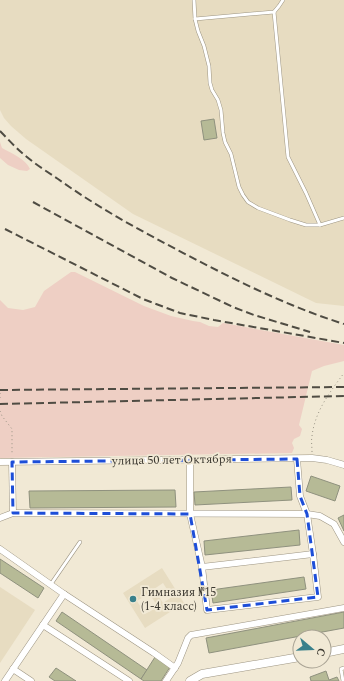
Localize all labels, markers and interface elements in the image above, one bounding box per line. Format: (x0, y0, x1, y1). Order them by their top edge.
street label: улица 50 лет Октября (111, 449, 232, 471)
place label: Гимназия №15 (1-4 класс) (141, 583, 216, 616)
marker: Гимназия №15 (1-4 класс) (128, 594, 138, 604)
north arrow (292, 629, 332, 669)
text: С (312, 646, 330, 659)

